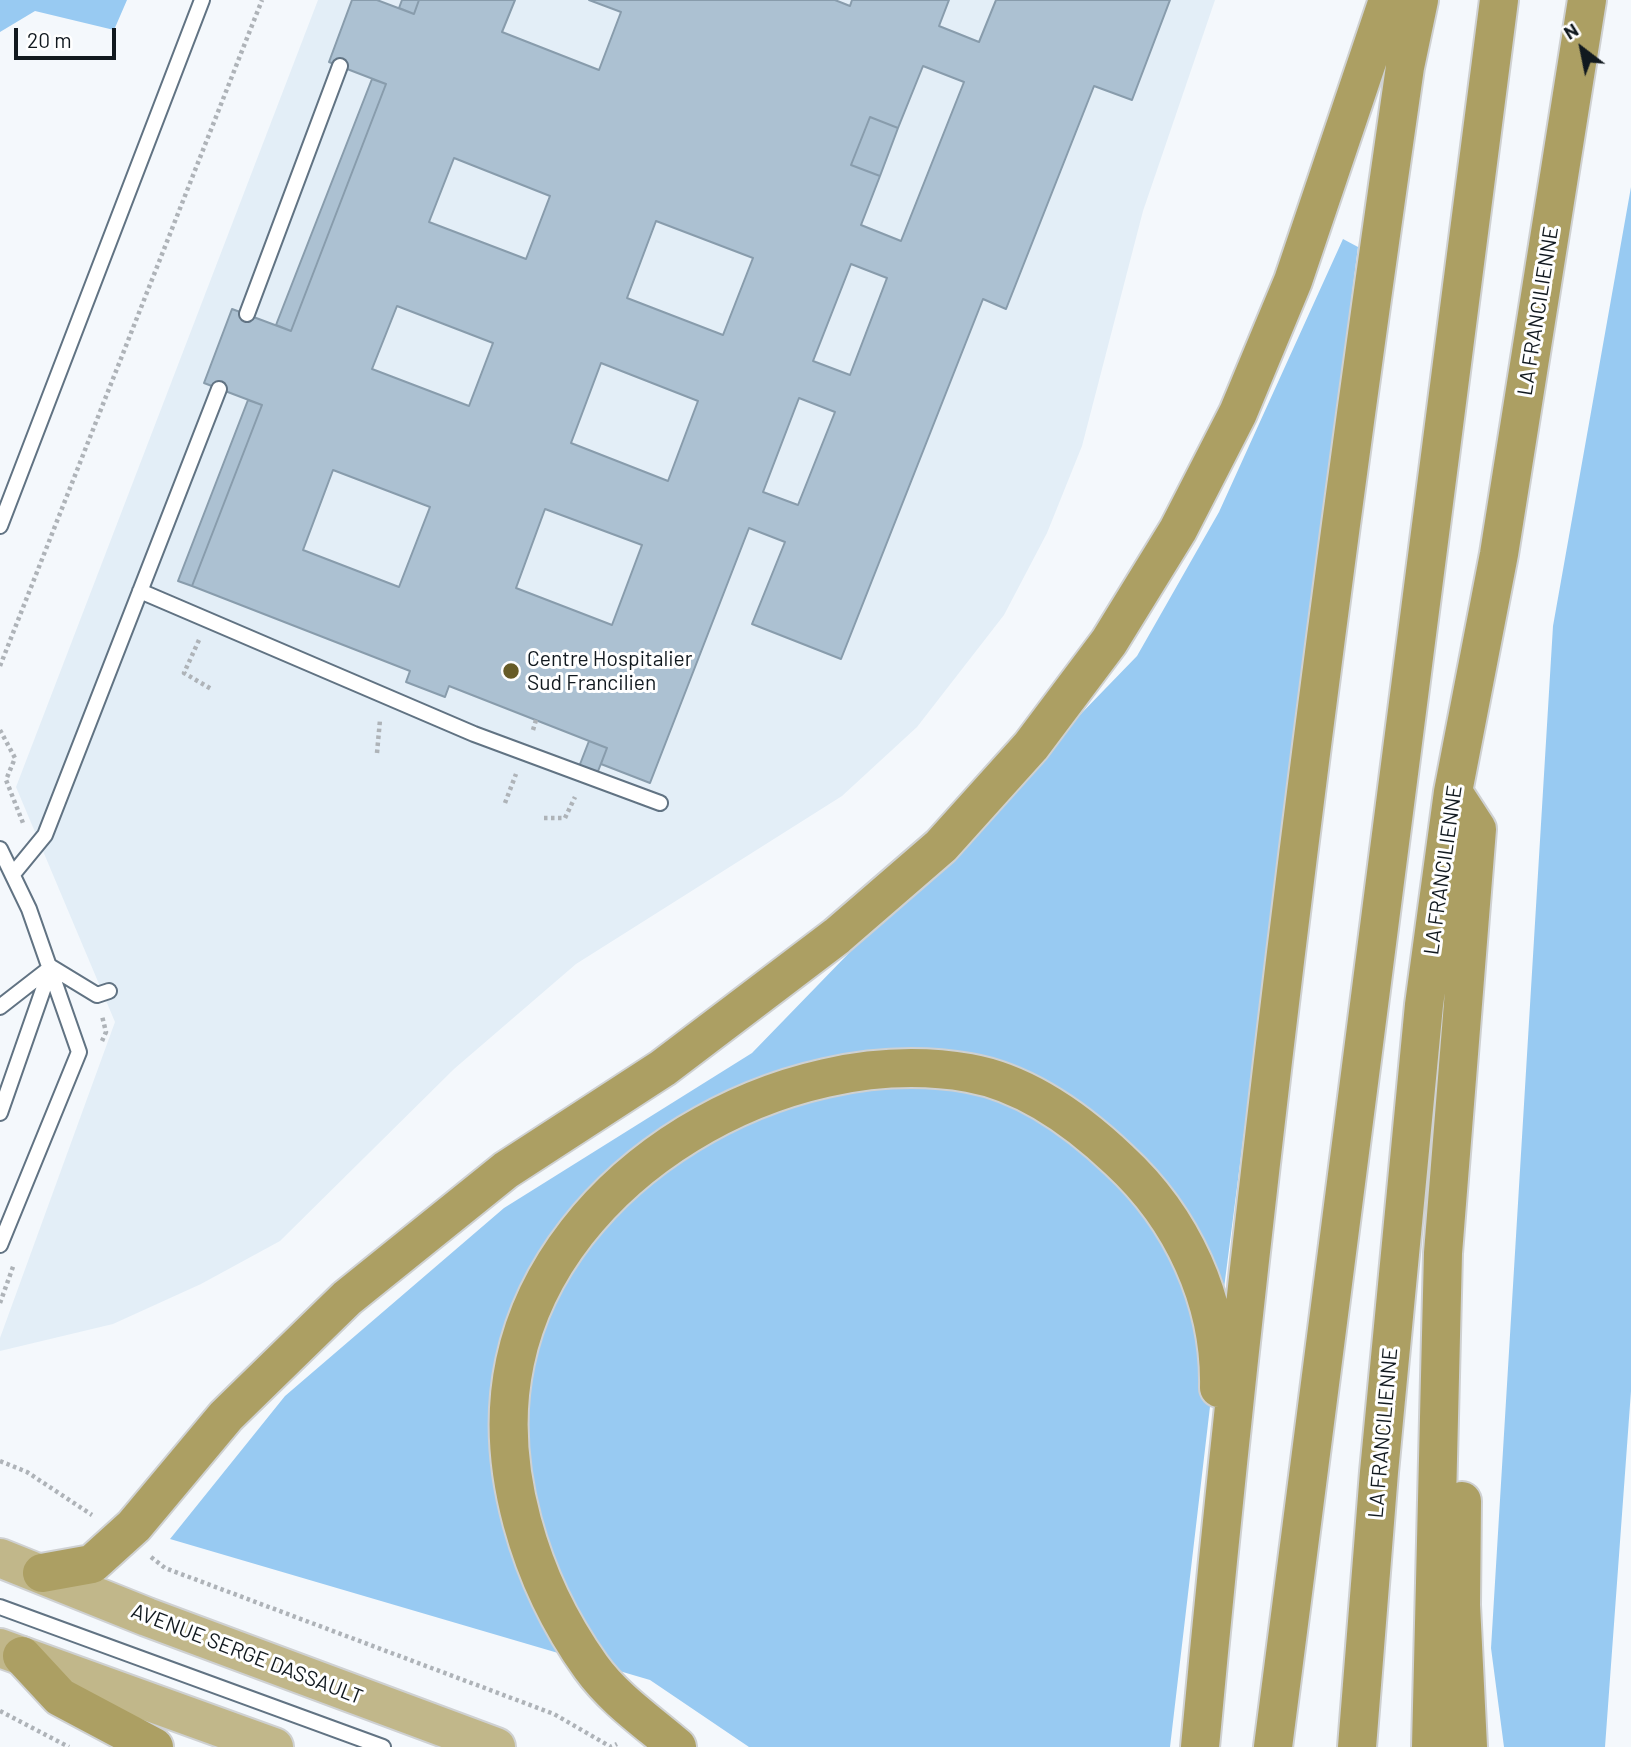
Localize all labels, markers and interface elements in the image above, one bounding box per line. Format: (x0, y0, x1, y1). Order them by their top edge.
scale bar (18, 14, 119, 58)
north arrow (1547, 14, 1617, 84)
text: N (1559, 18, 1582, 44)
text: 20 m (27, 27, 72, 52)
street label: LA FRANCILIENNE (1512, 225, 1564, 397)
place label: Centre Hospitalier Sud Francilien (527, 646, 692, 696)
marker: Centre Hospitalier Sud Francilien (501, 661, 521, 681)
street label: LA FRANCILIENNE (1419, 784, 1467, 956)
street label: LA FRANCILIENNE (1363, 1347, 1403, 1519)
street label: AVENUE SERGE DASSAULT (128, 1598, 366, 1710)

